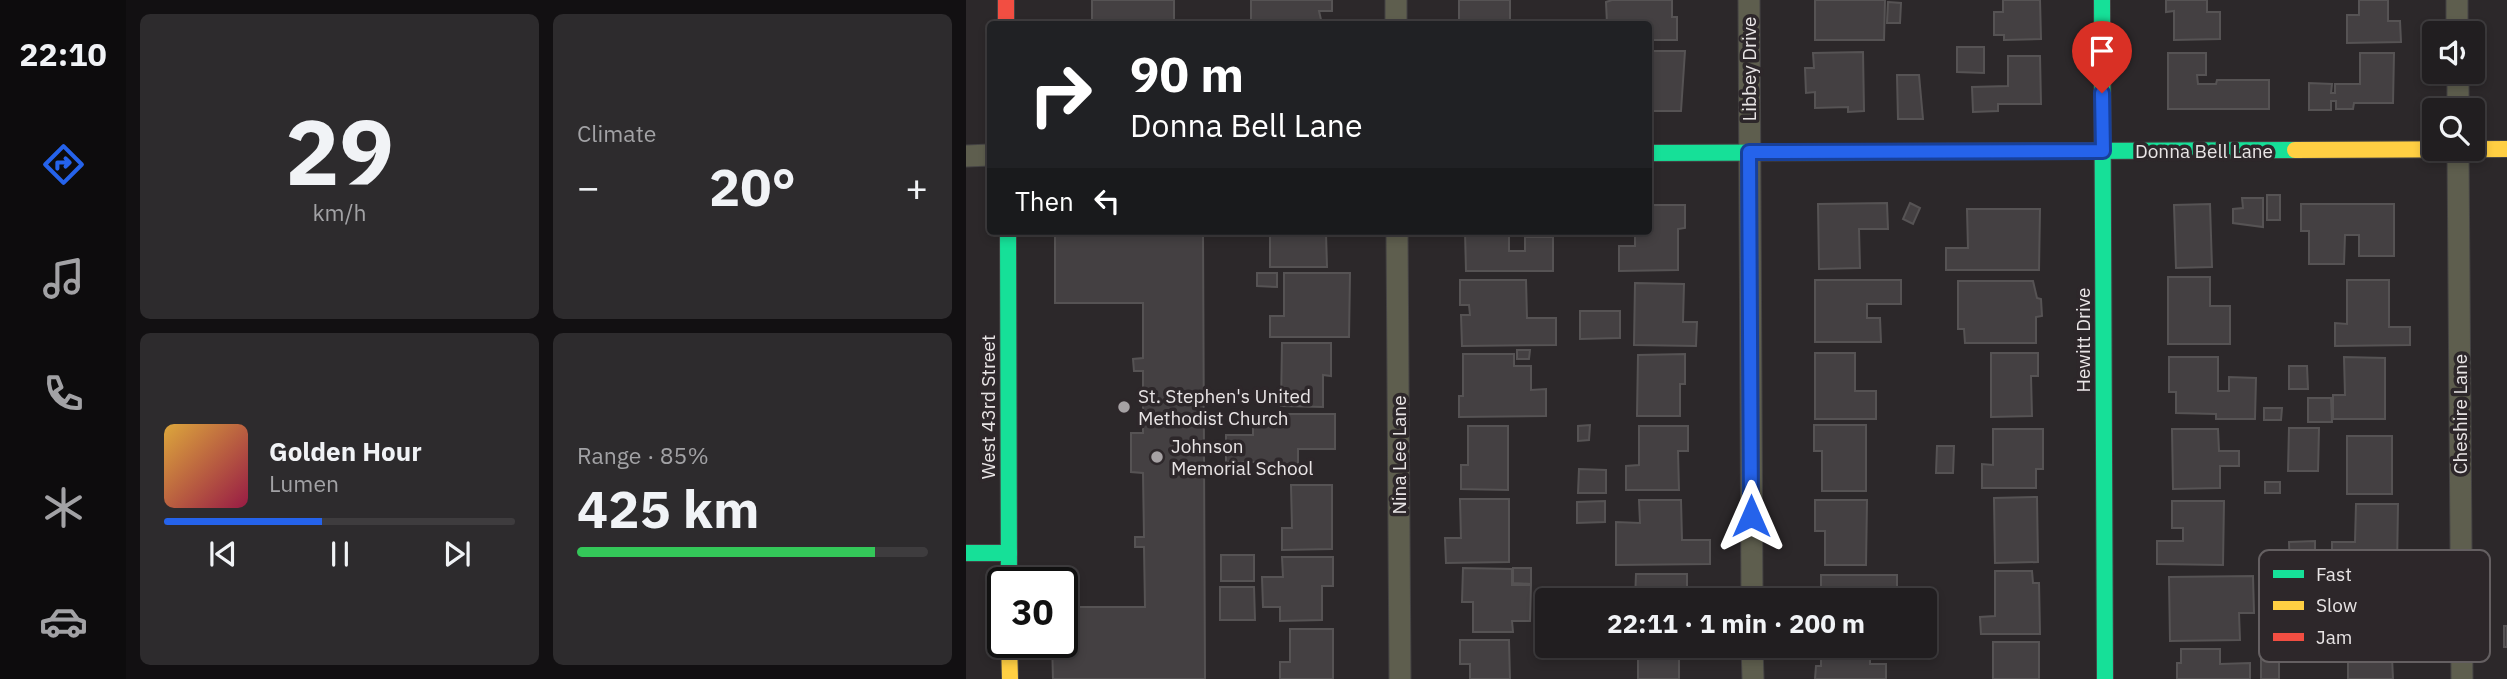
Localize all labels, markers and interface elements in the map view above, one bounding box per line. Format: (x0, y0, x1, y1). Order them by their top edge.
street label: Libbey Drive (1737, 17, 1761, 121)
pin (2072, 21, 2132, 93)
map controls (2422, 21, 2485, 161)
button: sound (2422, 21, 2485, 84)
icon: arrive (2083, 32, 2121, 70)
text: 22:10 (19, 33, 107, 75)
text: 90 m (1130, 42, 1244, 105)
icon: right (1015, 49, 1106, 140)
text: 29 (285, 92, 394, 210)
button: search (2422, 98, 2485, 161)
text: Donna Bell Lane (1130, 104, 1362, 146)
text: Climate (577, 118, 656, 148)
street label: Donna Bell Lane (2135, 139, 2273, 163)
icon: directions (39, 140, 88, 189)
text: 20° (709, 153, 796, 220)
text: − (577, 162, 600, 211)
text: + (905, 162, 928, 211)
icon: left (1088, 182, 1126, 220)
text: Then (1015, 184, 1074, 218)
text: km/h (312, 197, 367, 227)
icon: music (39, 254, 88, 303)
street label: Hewitt Drive (2071, 288, 2095, 392)
street label: West 43rd Street (976, 335, 1000, 479)
street label: Cheshire Lane (2448, 354, 2472, 474)
icon: phone (39, 369, 88, 418)
place label: St. Stephen's United Methodist Church (1138, 384, 1311, 430)
street label: Nina Lee Lane (1387, 395, 1411, 515)
marker: St. Stephen's United Methodist Church (1116, 399, 1132, 415)
text: Golden Hour (269, 434, 422, 468)
place label: Johnson Memorial School (1171, 434, 1313, 480)
text: Range · 85% (577, 440, 709, 470)
marker: Johnson Memorial School (1149, 449, 1165, 465)
text: Lumen (269, 468, 339, 498)
text: 425 km (577, 475, 759, 542)
position arrow (1714, 479, 1788, 553)
icon: climate (39, 483, 88, 532)
icon: previous (204, 535, 242, 573)
icon: pause (321, 535, 359, 573)
icon: next (438, 535, 476, 573)
legend (2259, 550, 2490, 662)
text: Fast (2316, 562, 2352, 586)
speed limit sign: 30 (987, 567, 1078, 658)
text: Slow (2316, 593, 2357, 617)
icon: car (39, 597, 88, 646)
text: 22:11 · 1 min · 200 m (1607, 606, 1865, 640)
text: Jam (2316, 625, 2352, 649)

